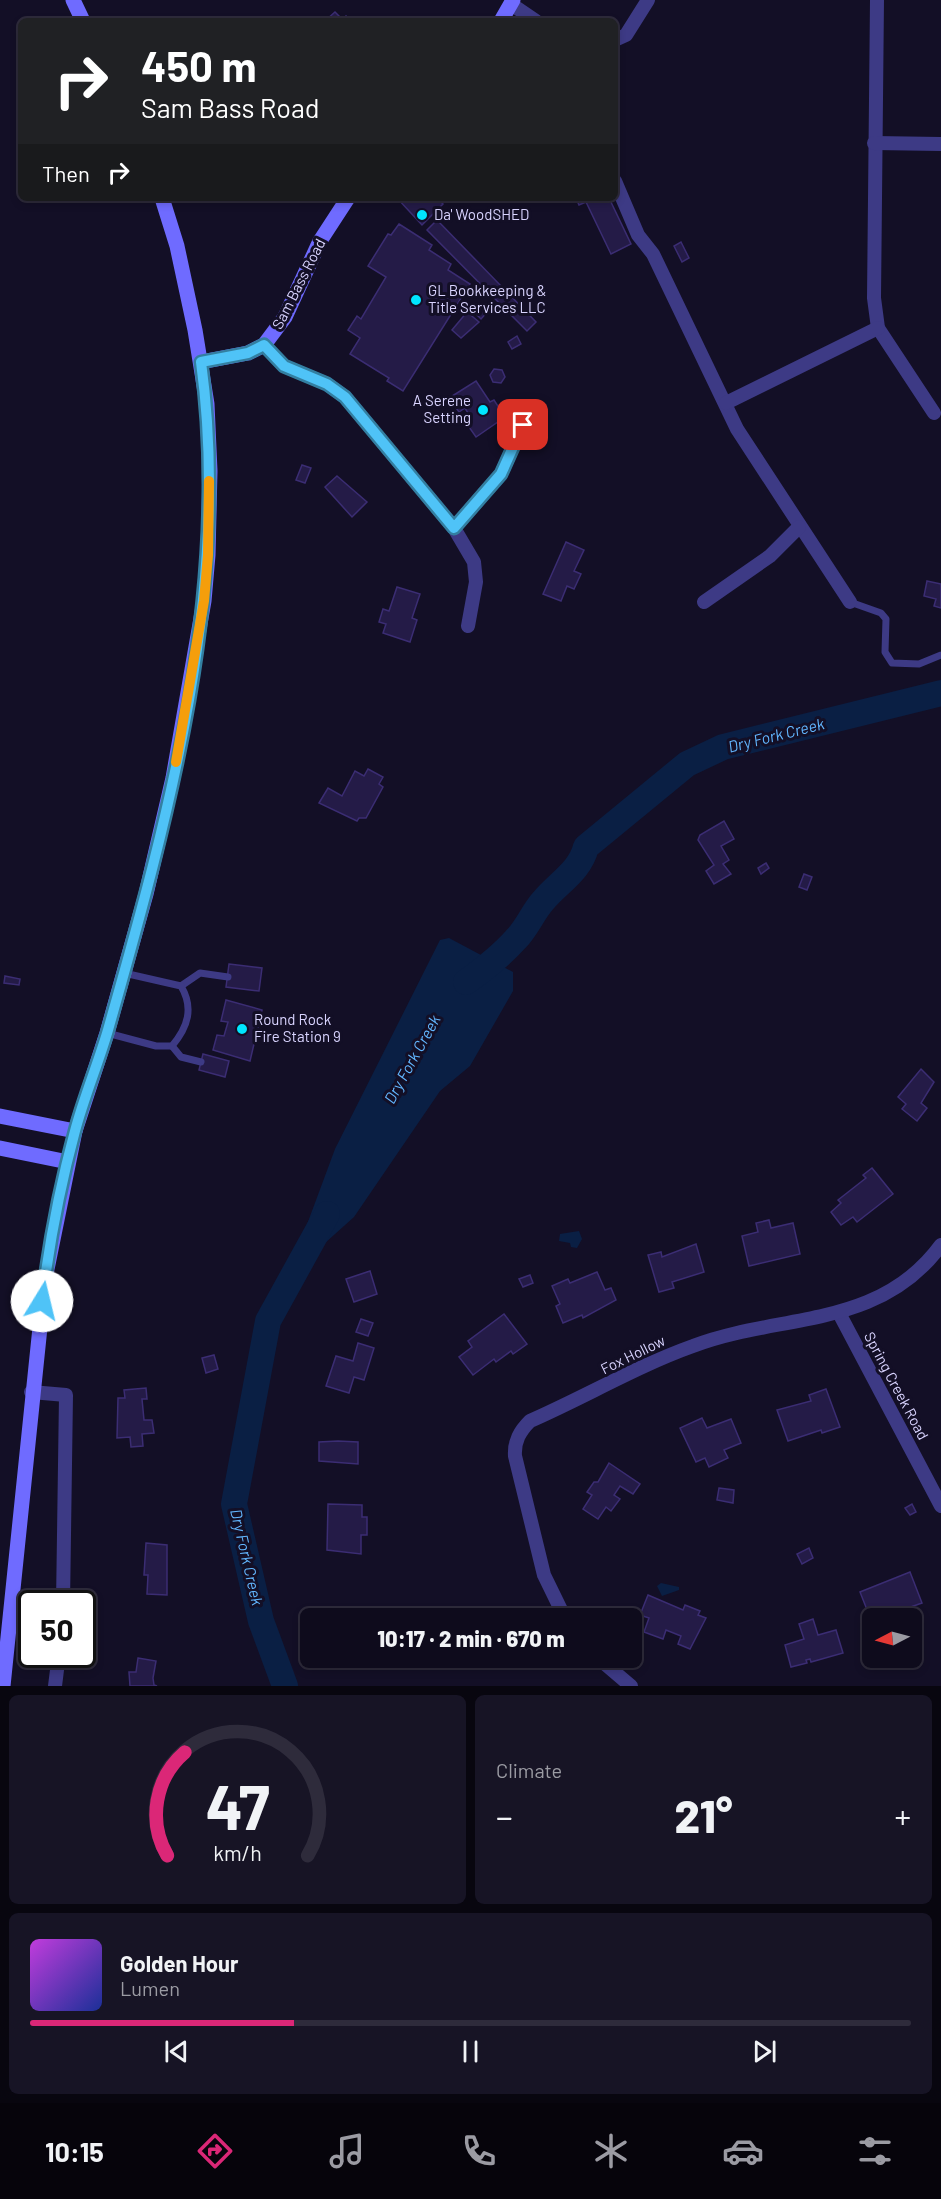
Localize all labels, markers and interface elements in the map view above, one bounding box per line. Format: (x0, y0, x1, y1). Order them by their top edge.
text: 450 m (141, 40, 256, 90)
icon: right (42, 42, 120, 120)
text: Sam Bass Road (141, 91, 319, 123)
icon: right (102, 156, 135, 189)
text: Then (42, 160, 90, 186)
place label: Da' WoodSHED (434, 205, 529, 223)
marker: Da' WoodSHED (415, 208, 429, 222)
street label: Sam Bass Road (268, 235, 329, 332)
place label: GL Bookkeeping & Title Services LLC (428, 281, 546, 316)
marker: GL Bookkeeping & Title Services LLC (409, 293, 423, 307)
place label: A Serene Setting (413, 391, 471, 426)
pin (497, 399, 548, 450)
marker: A Serene Setting (476, 403, 490, 417)
icon: arrive (506, 408, 539, 441)
water label: Dry Fork Creek (726, 713, 826, 756)
place label: Round Rock Fire Station 9 (254, 1010, 341, 1045)
water label: Dry Fork Creek (379, 1011, 444, 1106)
marker: Round Rock Fire Station 9 (235, 1022, 249, 1036)
position arrow (10, 1269, 74, 1333)
street label: Spring Creek Road (861, 1329, 933, 1443)
street label: Fox Hollow (597, 1331, 668, 1377)
water label: Dry Fork Creek (227, 1507, 268, 1607)
speed limit sign: 50 (18, 1590, 96, 1668)
north arrow (862, 1608, 922, 1668)
map controls (862, 1608, 922, 1668)
text: 10:17 · 2 min · 670 m (377, 1625, 565, 1651)
text: Climate (496, 1758, 562, 1782)
text: 47 (205, 1768, 270, 1842)
text: 21° (674, 1788, 733, 1842)
text: − (496, 1796, 513, 1836)
text: + (894, 1796, 911, 1836)
text: km/h (213, 1841, 262, 1866)
text: Golden Hour (120, 1950, 238, 1976)
text: Lumen (120, 1976, 180, 2000)
icon: previous (160, 2035, 193, 2068)
icon: pause (454, 2035, 487, 2068)
icon: next (748, 2035, 781, 2068)
icon: directions (194, 2130, 236, 2172)
icon: music (326, 2130, 368, 2172)
icon: phone (458, 2130, 500, 2172)
icon: climate (590, 2130, 632, 2172)
icon: car (722, 2130, 764, 2172)
icon: filters (854, 2130, 896, 2172)
text: 10:15 (45, 2135, 104, 2167)

